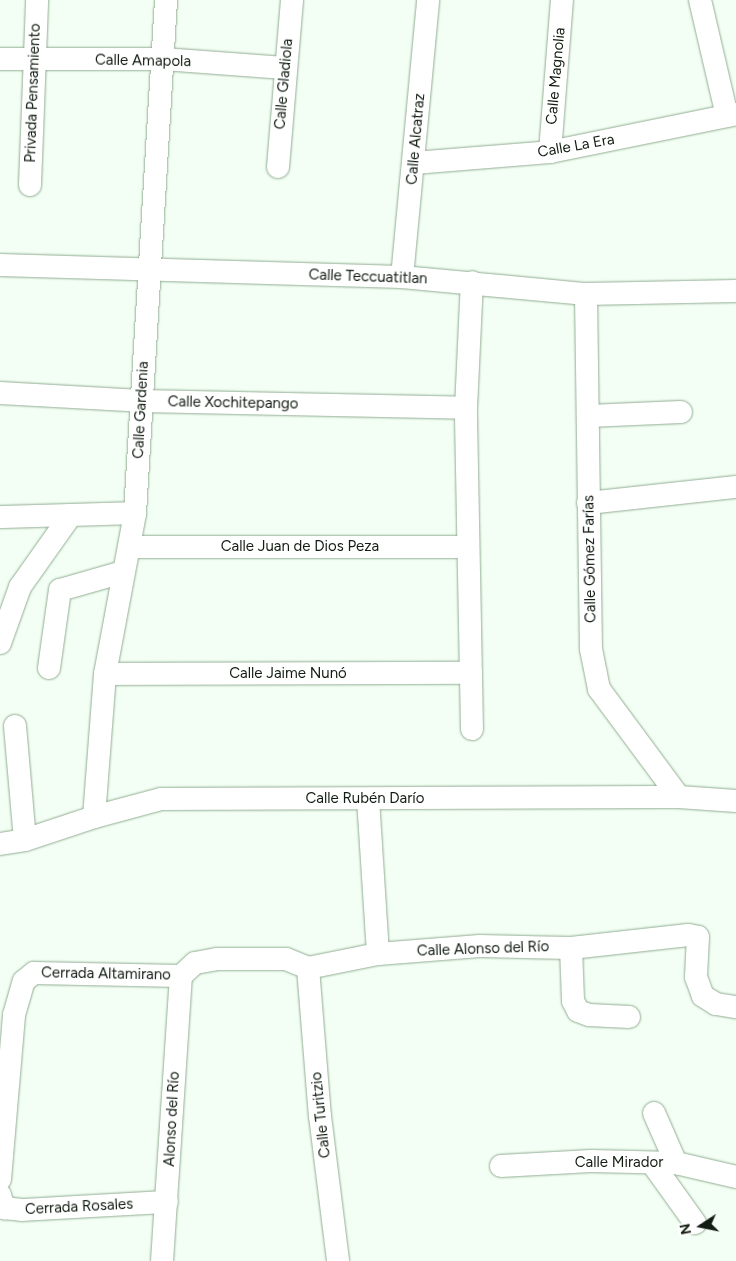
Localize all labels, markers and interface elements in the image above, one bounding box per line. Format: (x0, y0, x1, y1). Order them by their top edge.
street label: Privada Pensamiento (22, 23, 44, 163)
street label: Calle Magnolia (543, 27, 569, 125)
street label: Calle Gladiola (271, 38, 297, 130)
street label: Calle Amapola (95, 51, 191, 71)
street label: Calle Alcatraz (403, 92, 429, 186)
street label: Calle La Era (536, 130, 616, 162)
street label: Calle Teccuatitlan (308, 266, 428, 288)
street label: Calle Gardenia (129, 361, 153, 459)
street label: Calle Xochitepango (168, 393, 298, 413)
street label: Calle Gómez Farías (580, 495, 600, 623)
street label: Calle Juan de Dios Peza (221, 538, 379, 556)
street label: Calle Jaime Nunó (229, 665, 347, 683)
street label: Calle Rubén Darío (305, 790, 425, 808)
street label: Calle Alonso del Río (417, 938, 549, 960)
street label: Cerrada Altamirano (41, 964, 171, 984)
street label: Alonso del Río (161, 1071, 183, 1167)
street label: Calle Turitzio (308, 1071, 334, 1159)
street label: Calle Mirador (575, 1154, 663, 1172)
street label: Cerrada Rosales (25, 1195, 133, 1219)
north arrow (676, 1201, 726, 1251)
text: N (676, 1222, 695, 1236)

